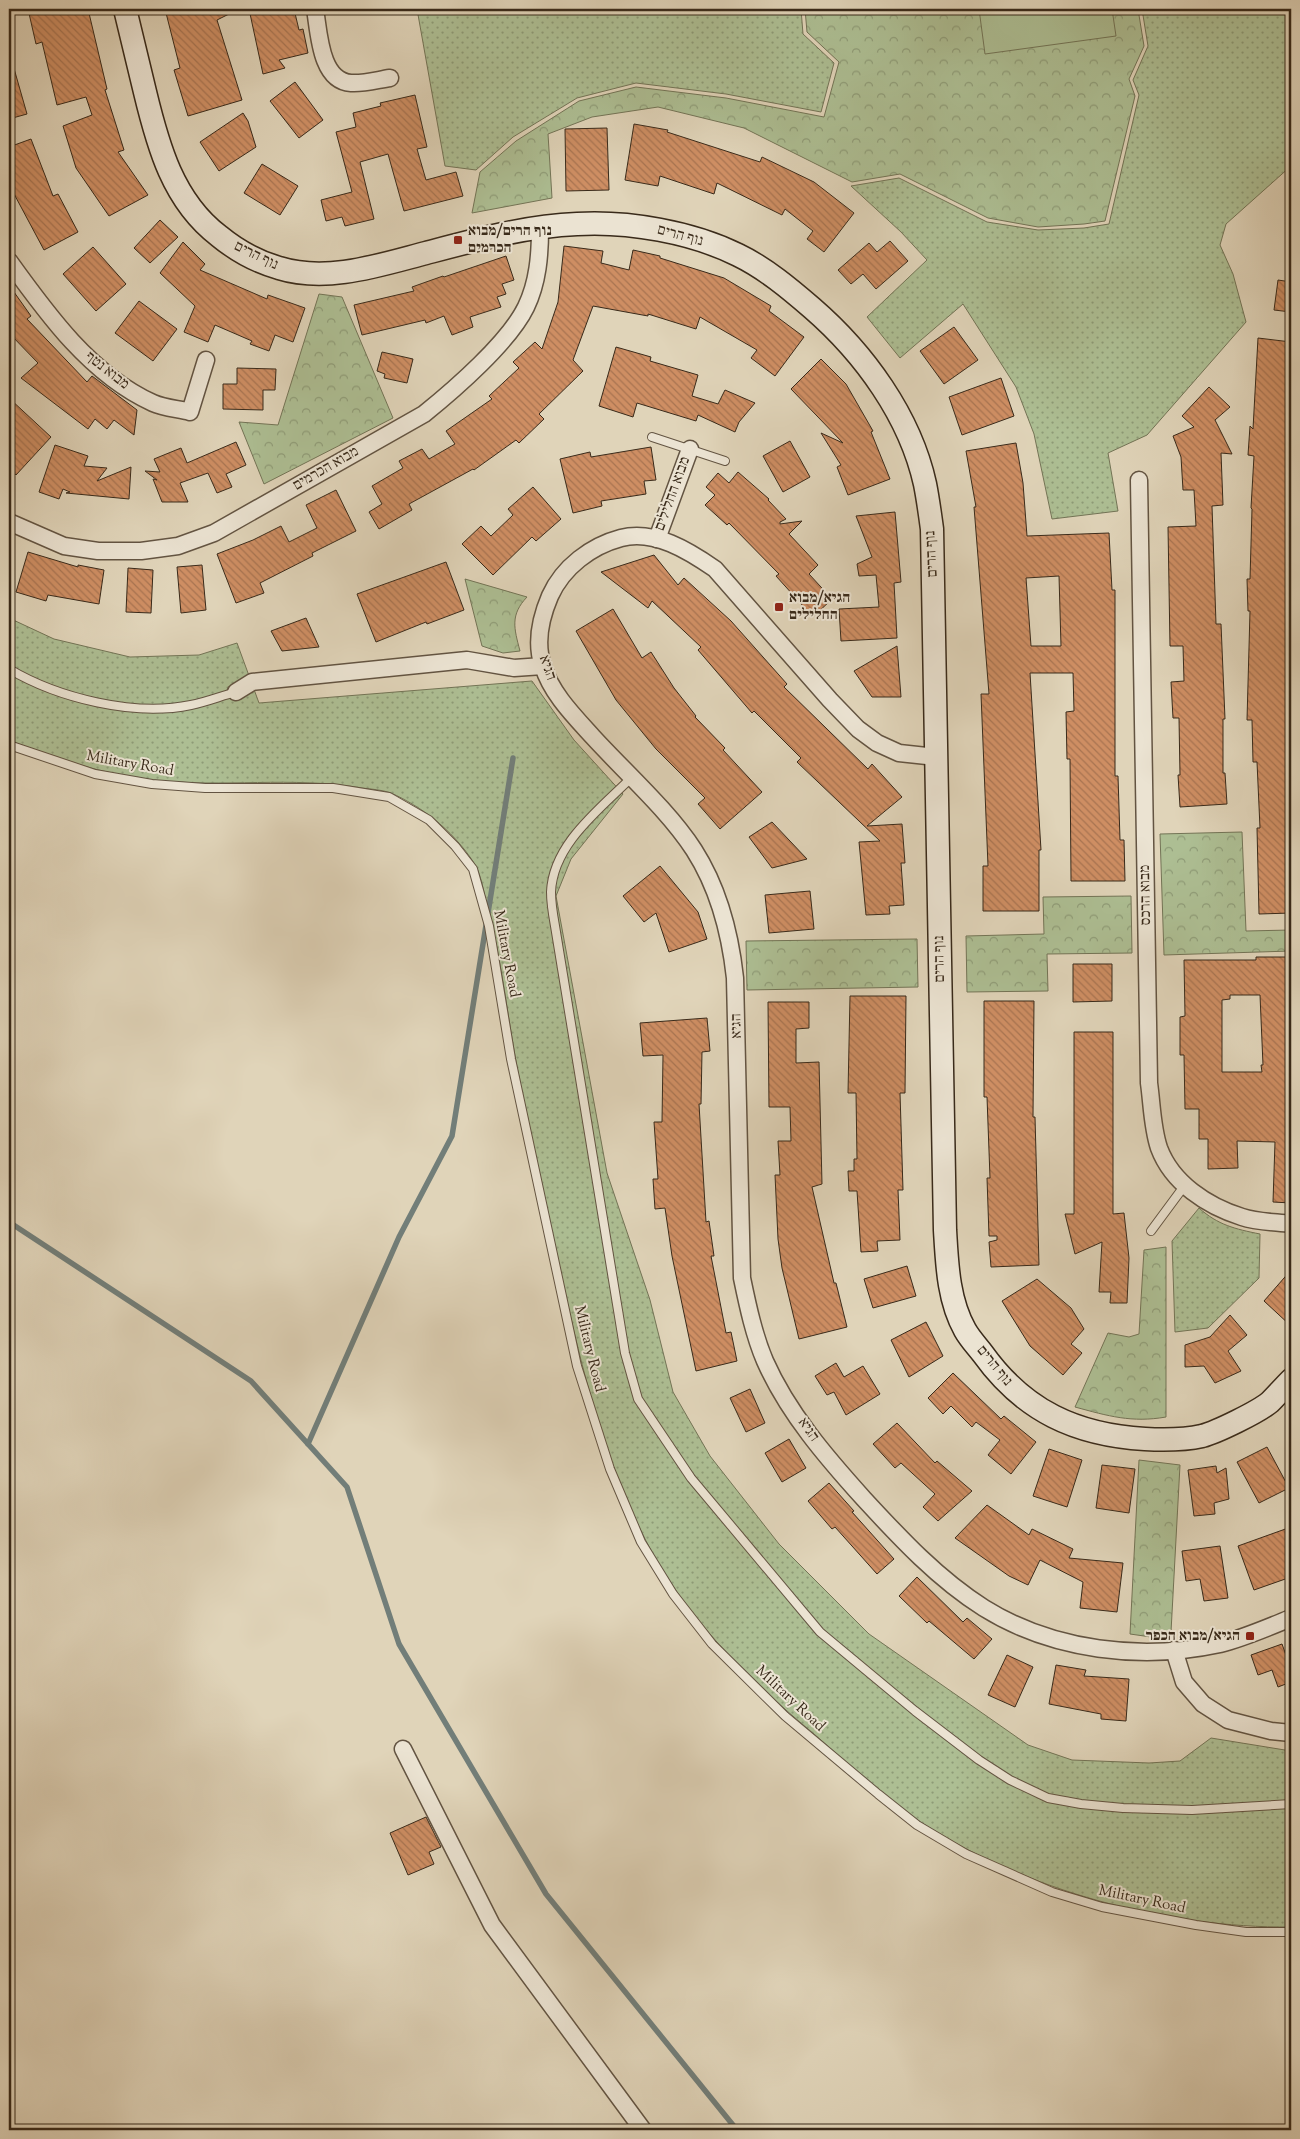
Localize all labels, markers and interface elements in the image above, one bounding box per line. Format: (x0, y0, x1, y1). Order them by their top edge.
street label: נוף הרים (655, 220, 705, 252)
place label: נוף הרים/מבוא הכרמים (468, 221, 552, 259)
marker: נוף הרים/מבוא הכרמים (452, 234, 464, 246)
street label: נוף הרים (230, 236, 282, 276)
street label: מבוא נטף (81, 347, 133, 395)
street label: מבוא הכרמים (289, 442, 363, 496)
street label: מבוא החלילים (650, 454, 696, 534)
street label: נוף הרים (920, 530, 944, 578)
place label: הגיא/מבוא החלילים (789, 588, 850, 626)
marker: הגיא/מבוא החלילים (773, 601, 785, 613)
street label: הגיא (533, 653, 561, 683)
street label: Military Road (85, 746, 176, 782)
street label: מבוא הרכס (1135, 865, 1157, 925)
street label: Military Road (487, 909, 525, 1000)
street label: נוף הרים (929, 935, 951, 983)
street label: הגיא (726, 1013, 748, 1039)
street label: Military Road (568, 1304, 610, 1395)
street label: נוף הרים (971, 1341, 1017, 1391)
street label: הגיא (792, 1414, 824, 1446)
place label: הגיא/מבוא הכפר (1146, 1626, 1240, 1647)
marker: הגיא/מבוא הכפר (1244, 1630, 1256, 1642)
street label: Military Road (751, 1661, 830, 1737)
street label: Military Road (1097, 1881, 1188, 1920)

